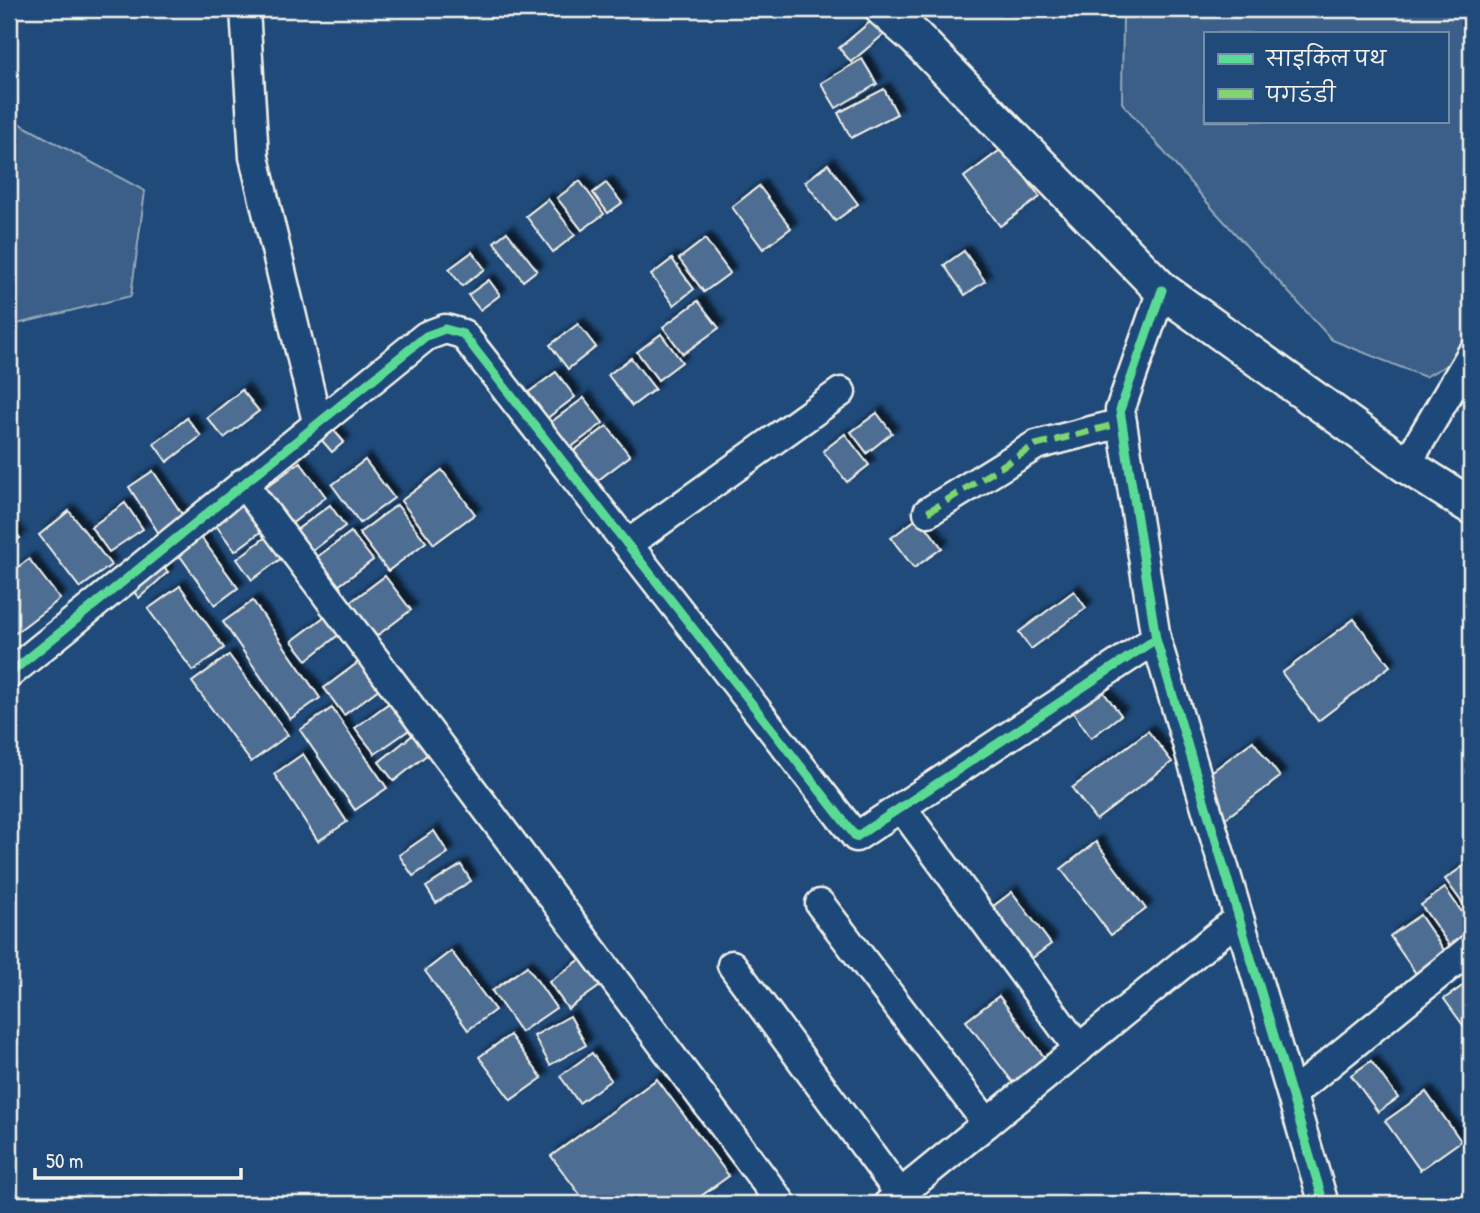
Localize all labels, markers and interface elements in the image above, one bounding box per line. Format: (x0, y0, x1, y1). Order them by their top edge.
legend (1204, 32, 1448, 122)
text: साइकिल पथ (1265, 43, 1387, 73)
text: पगडंडी (1265, 79, 1337, 109)
scale bar (35, 1136, 242, 1180)
text: 50 m (46, 1146, 83, 1175)

